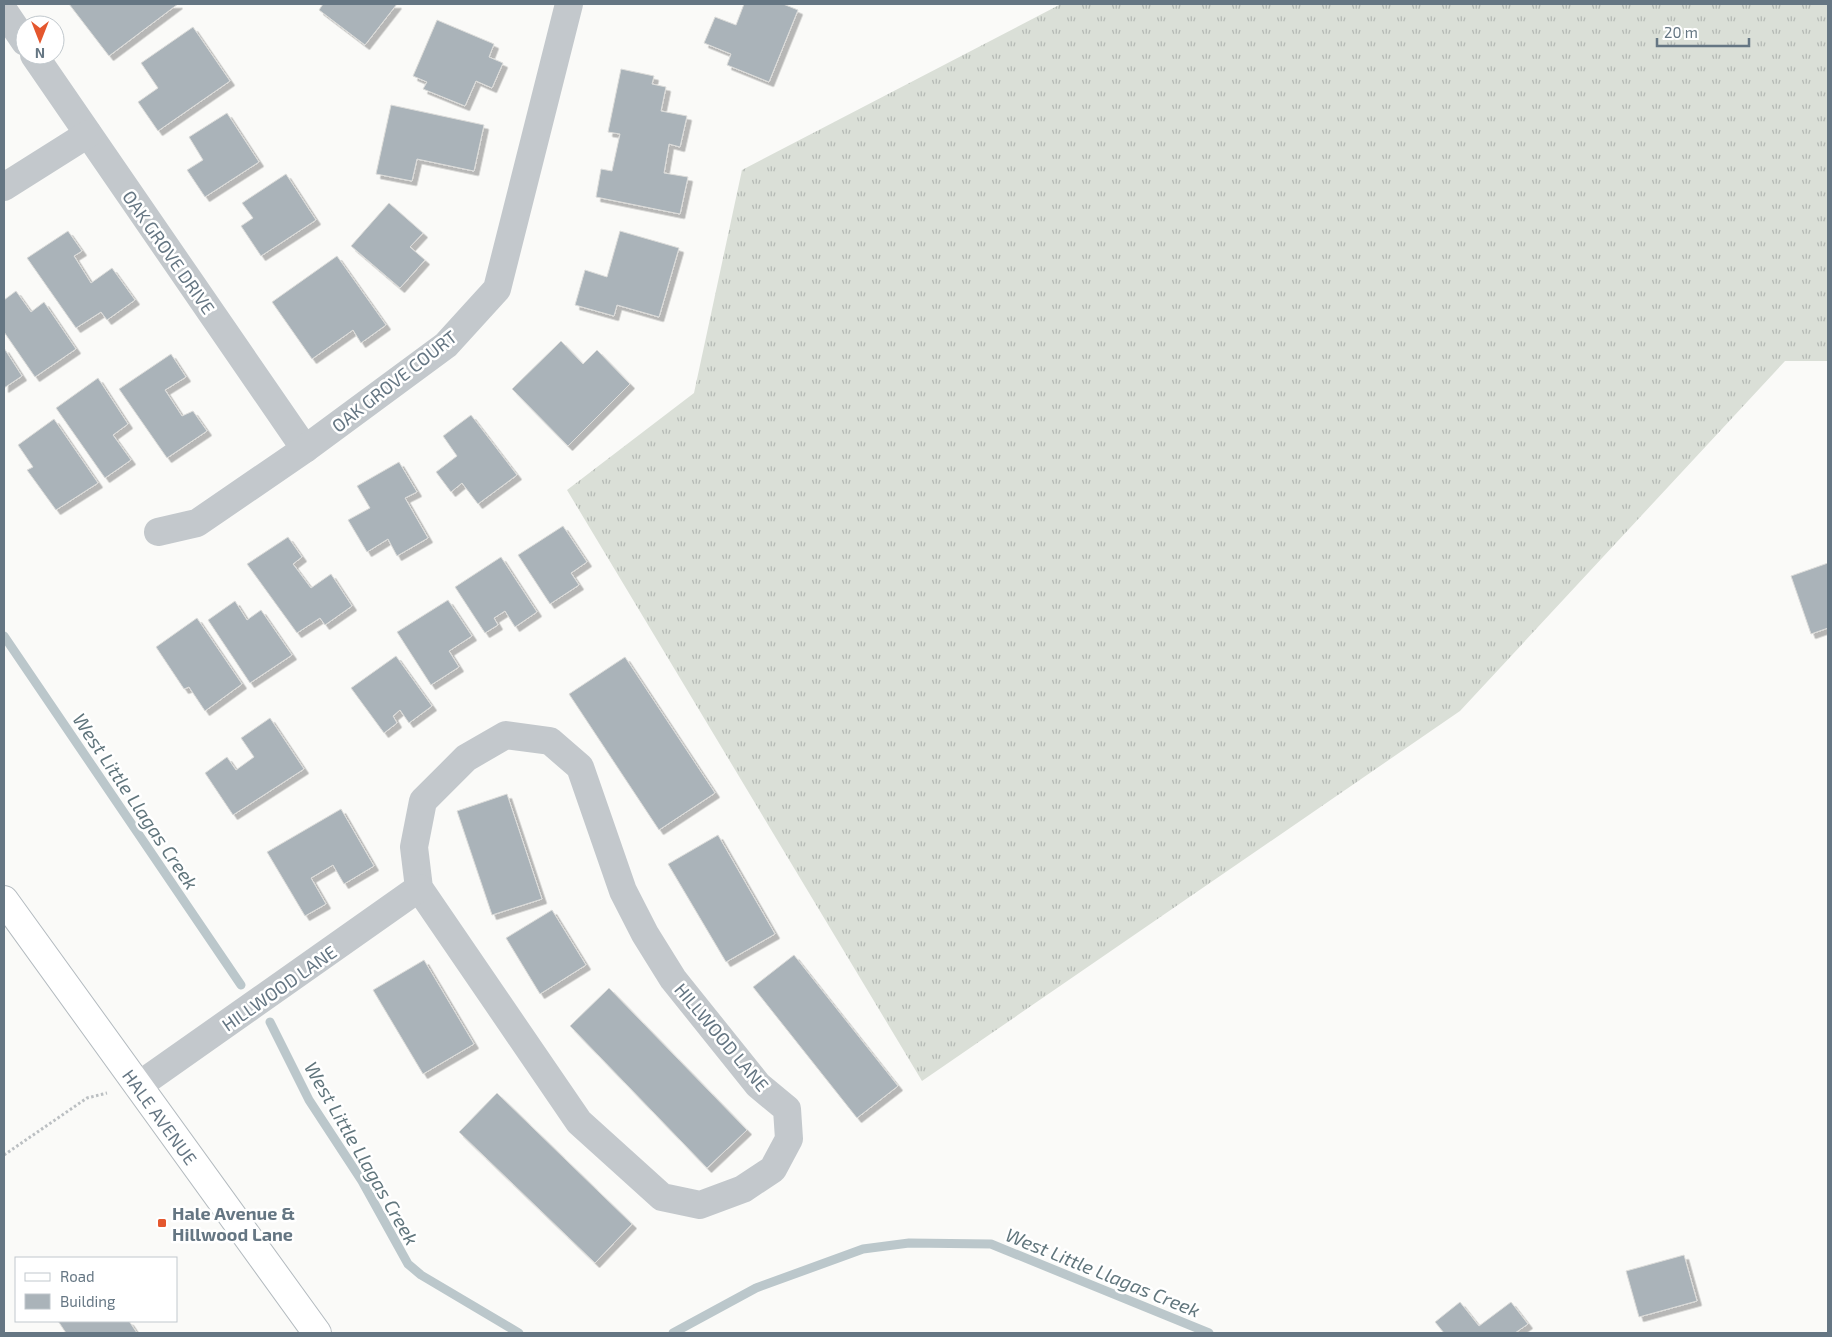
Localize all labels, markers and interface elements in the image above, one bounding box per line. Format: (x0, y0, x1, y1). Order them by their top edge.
north arrow (15, 15, 65, 65)
scale bar (1657, 15, 1750, 47)
text: 20 m (1664, 23, 1698, 41)
text: N (35, 45, 45, 62)
street label: OAK GROVE DRIVE (118, 186, 220, 318)
street label: OAK GROVE COURT (327, 325, 461, 437)
water label: West Little Llagas Creek (68, 708, 204, 894)
street label: HILLWOOD LANE (218, 940, 340, 1036)
street label: HILLWOOD LANE (670, 978, 774, 1096)
water label: West Little Llagas Creek (300, 1057, 424, 1249)
street label: HALE AVENUE (118, 1065, 202, 1169)
place label: Hale Avenue & Hillwood Lane (172, 1202, 295, 1245)
marker: Hale Avenue & Hillwood Lane (156, 1217, 168, 1229)
water label: West Little Llagas Creek (1002, 1222, 1204, 1322)
legend (15, 1257, 178, 1322)
text: Road (60, 1267, 95, 1285)
text: Building (60, 1292, 116, 1310)

